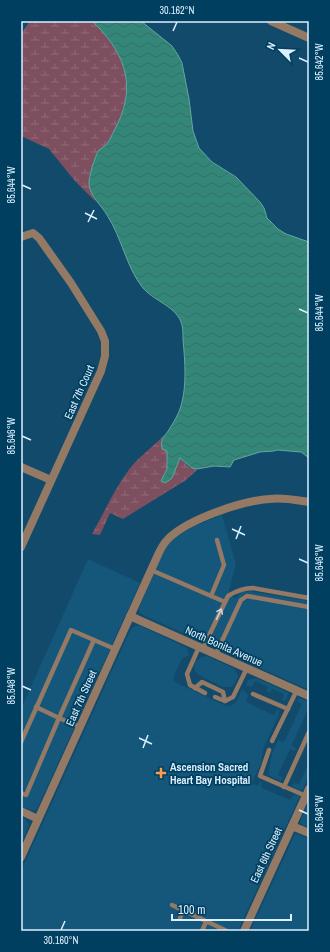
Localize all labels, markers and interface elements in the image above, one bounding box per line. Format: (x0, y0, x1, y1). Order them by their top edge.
text: 30.162°N (160, 4, 195, 17)
north arrow (260, 30, 300, 70)
text: N (263, 40, 279, 52)
text: 85.642°W (313, 43, 326, 80)
text: 85.644°W (5, 166, 18, 203)
text: 85.644°W (313, 294, 326, 331)
street label: East 7th Court (61, 362, 97, 421)
text: 85.646°W (5, 417, 18, 454)
text: 85.646°W (313, 544, 326, 581)
one-way arrow (216, 608, 223, 620)
street label: North Bonita Avenue (183, 623, 265, 669)
text: 85.648°W (5, 667, 18, 704)
street label: East 7th Street (62, 667, 100, 728)
place label: Ascension Sacred Heart Bay Hospital (170, 760, 250, 787)
marker: Ascension Sacred Heart Bay Hospital (155, 767, 167, 779)
text: 85.648°W (313, 795, 326, 832)
street label: East 6th Street (247, 825, 285, 885)
scale bar (172, 896, 291, 922)
text: 100 m (178, 902, 205, 918)
text: 30.160°N (44, 934, 79, 947)

